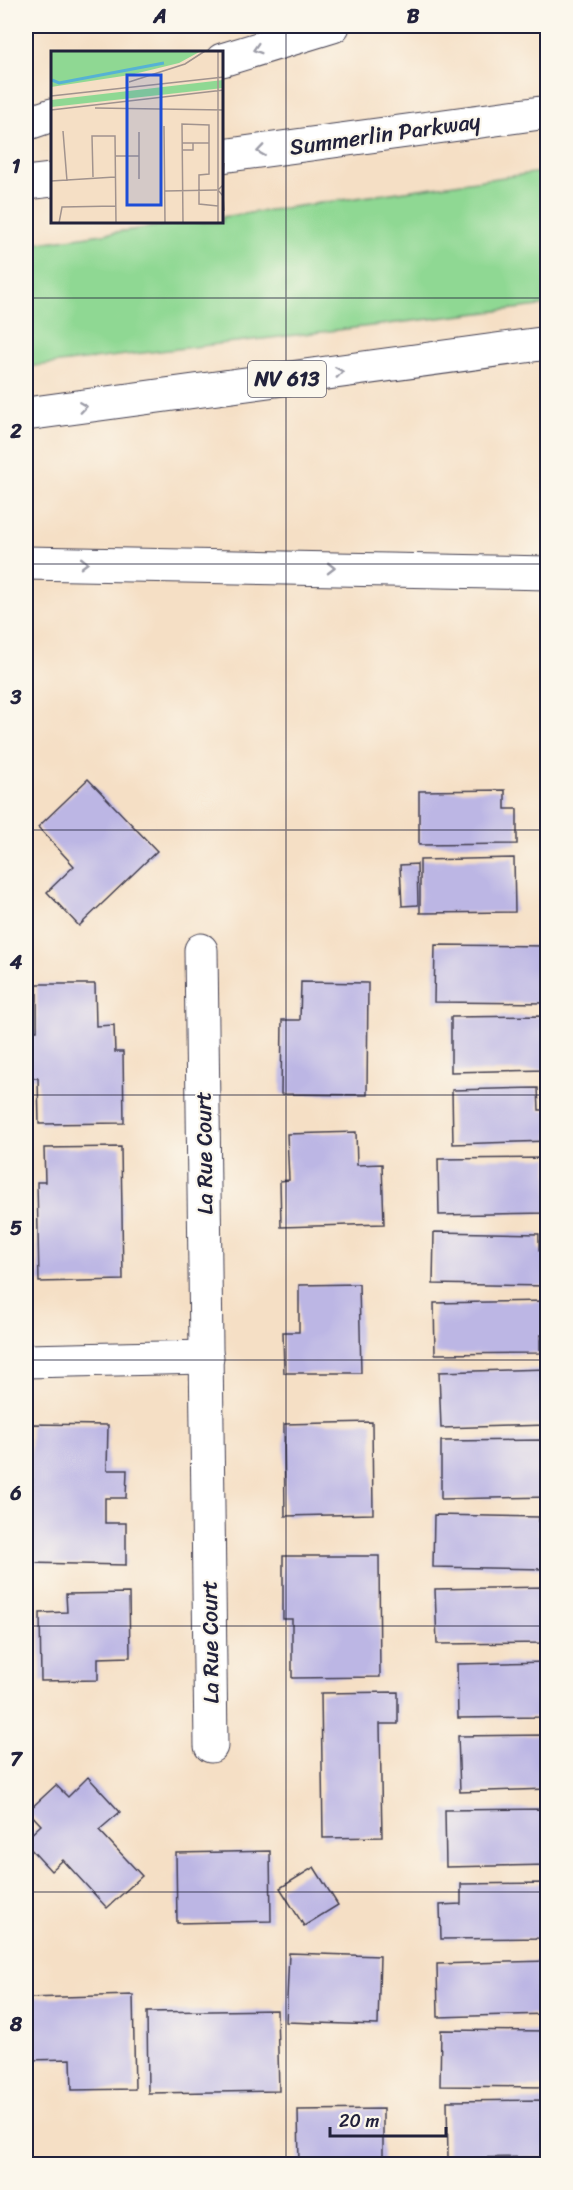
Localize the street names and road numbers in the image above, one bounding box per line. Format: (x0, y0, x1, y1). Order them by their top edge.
street label: Summerlin Parkway (287, 101, 484, 167)
road number: NV 613 (248, 361, 326, 397)
street label: La Rue Court (183, 1091, 225, 1215)
street label: La Rue Court (189, 1580, 231, 1704)

